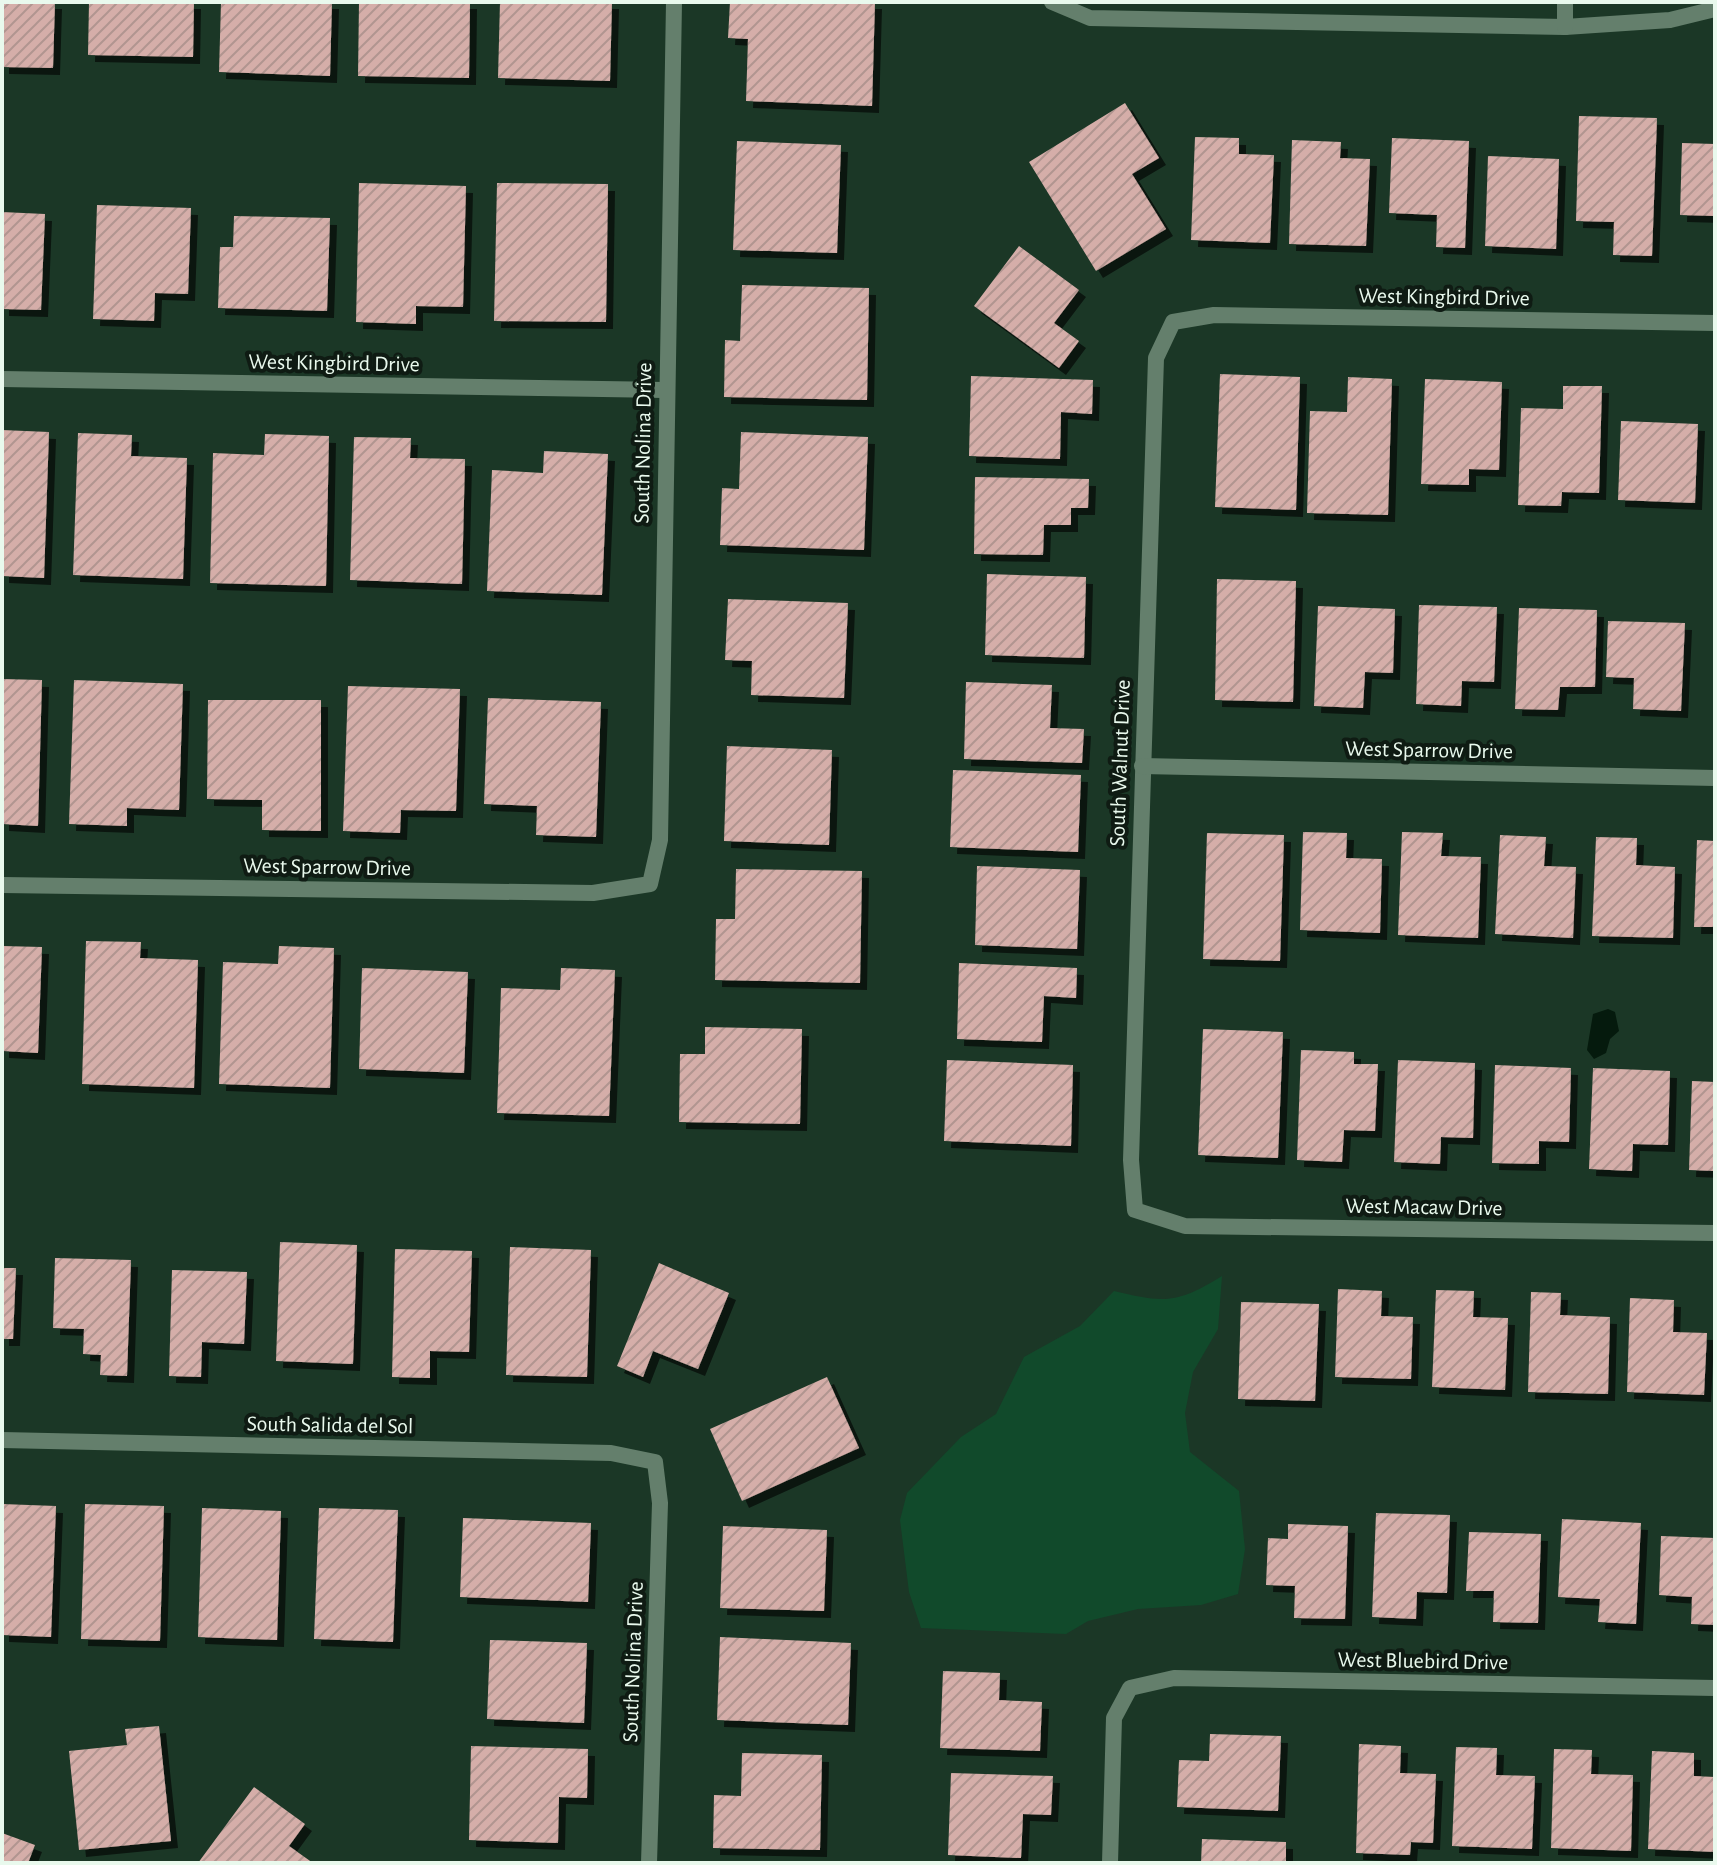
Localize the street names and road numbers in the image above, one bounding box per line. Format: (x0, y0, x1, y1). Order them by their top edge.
street label: West Kingbird Drive (1358, 285, 1530, 309)
street label: West Kingbird Drive (248, 351, 420, 375)
street label: South Nolina Drive (631, 362, 655, 524)
street label: South Walnut Drive (1106, 679, 1134, 847)
street label: West Sparrow Drive (1345, 738, 1513, 762)
street label: West Sparrow Drive (243, 855, 411, 879)
street label: West Macaw Drive (1345, 1195, 1503, 1219)
street label: South Salida del Sol (246, 1413, 414, 1437)
street label: South Nolina Drive (619, 1581, 647, 1743)
street label: West Bluebird Drive (1337, 1649, 1509, 1673)

